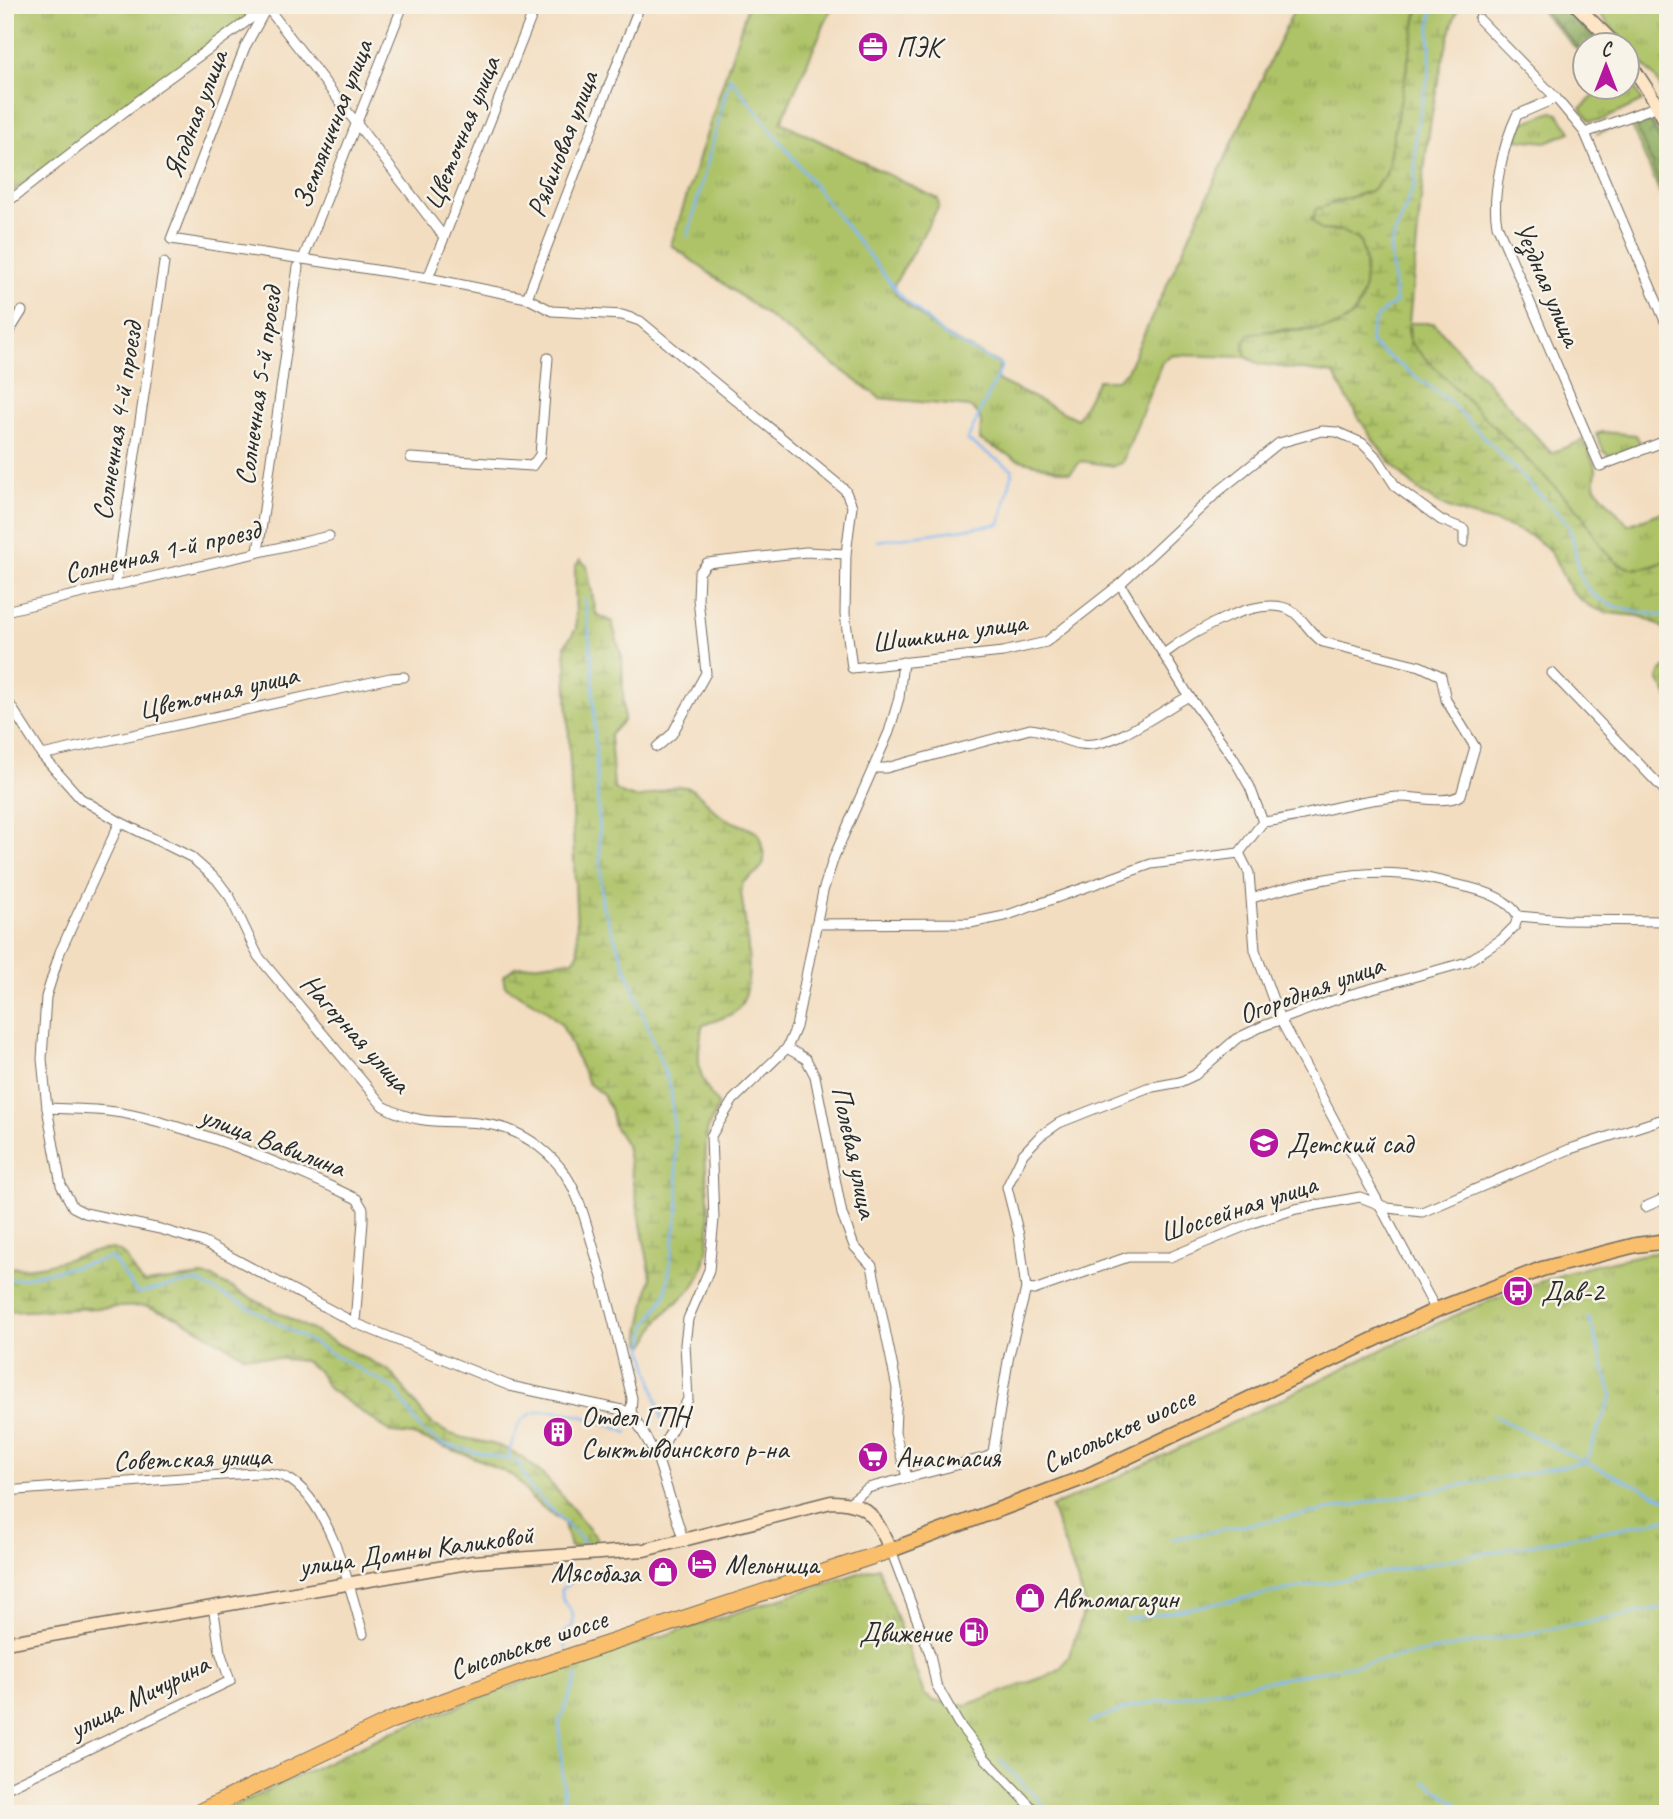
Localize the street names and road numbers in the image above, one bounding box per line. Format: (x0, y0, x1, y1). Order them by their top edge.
street label: Земляничная улица (284, 33, 381, 213)
street label: Ягодная улица (155, 43, 236, 183)
street label: Цветочная улица (414, 49, 508, 215)
street label: Рябиновая улица (518, 64, 606, 222)
street label: Уездная улица (1505, 217, 1591, 354)
street label: Солнечная 5-й проезд (227, 281, 290, 487)
street label: Солнечная 4-й проезд (84, 316, 150, 522)
street label: Солнечная 1-й проезд (61, 511, 266, 591)
street label: Шишкина улица (869, 603, 1031, 660)
street label: Цветочная улица (135, 656, 303, 727)
street label: Огородная улица (1234, 946, 1390, 1031)
street label: Нагорная улица (293, 966, 420, 1101)
street label: Полевая улица (824, 1083, 886, 1223)
street label: улица Вавилина (194, 1097, 352, 1185)
street label: Шоссейная улица (1155, 1166, 1323, 1250)
street label: Сысольское шоссе (1036, 1379, 1202, 1481)
street label: Советская улица (112, 1438, 273, 1478)
street label: улица Домны Каликовой (295, 1516, 537, 1584)
street label: Сысольское шоссе (445, 1600, 613, 1687)
street label: улица Мичурина (61, 1645, 216, 1747)

